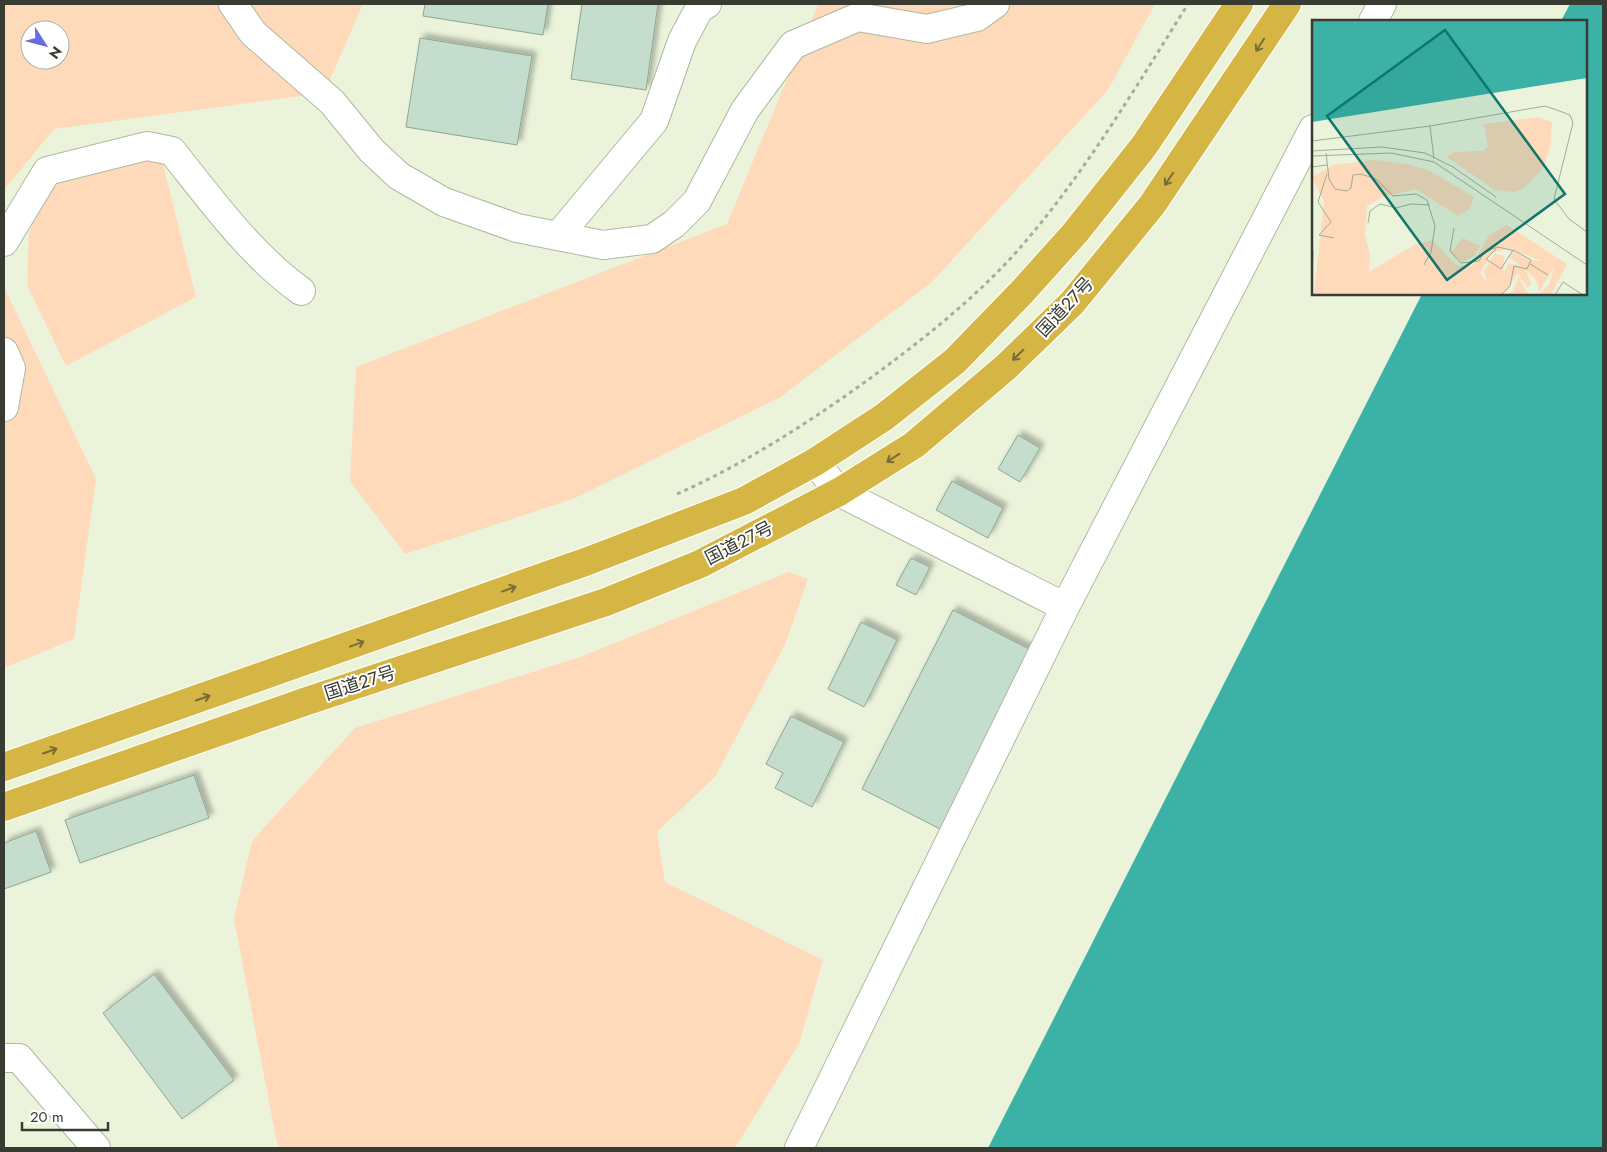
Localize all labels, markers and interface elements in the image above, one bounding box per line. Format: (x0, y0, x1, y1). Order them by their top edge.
north arrow (20, 20, 70, 70)
inset map (1312, 20, 1587, 295)
one-way arrow (1255, 37, 1265, 51)
text: N (44, 42, 67, 63)
one-way arrow (1164, 172, 1174, 186)
street label: 国道27号 (1030, 271, 1100, 343)
one-way arrow (1012, 349, 1025, 361)
one-way arrow (886, 453, 900, 463)
street label: 国道27号 (700, 515, 778, 571)
one-way arrow (501, 584, 517, 593)
one-way arrow (348, 639, 364, 648)
street label: 国道27号 (321, 659, 399, 707)
one-way arrow (195, 693, 211, 702)
one-way arrow (42, 746, 58, 756)
scale bar (22, 1100, 109, 1132)
text: 20 m (30, 1106, 64, 1128)

